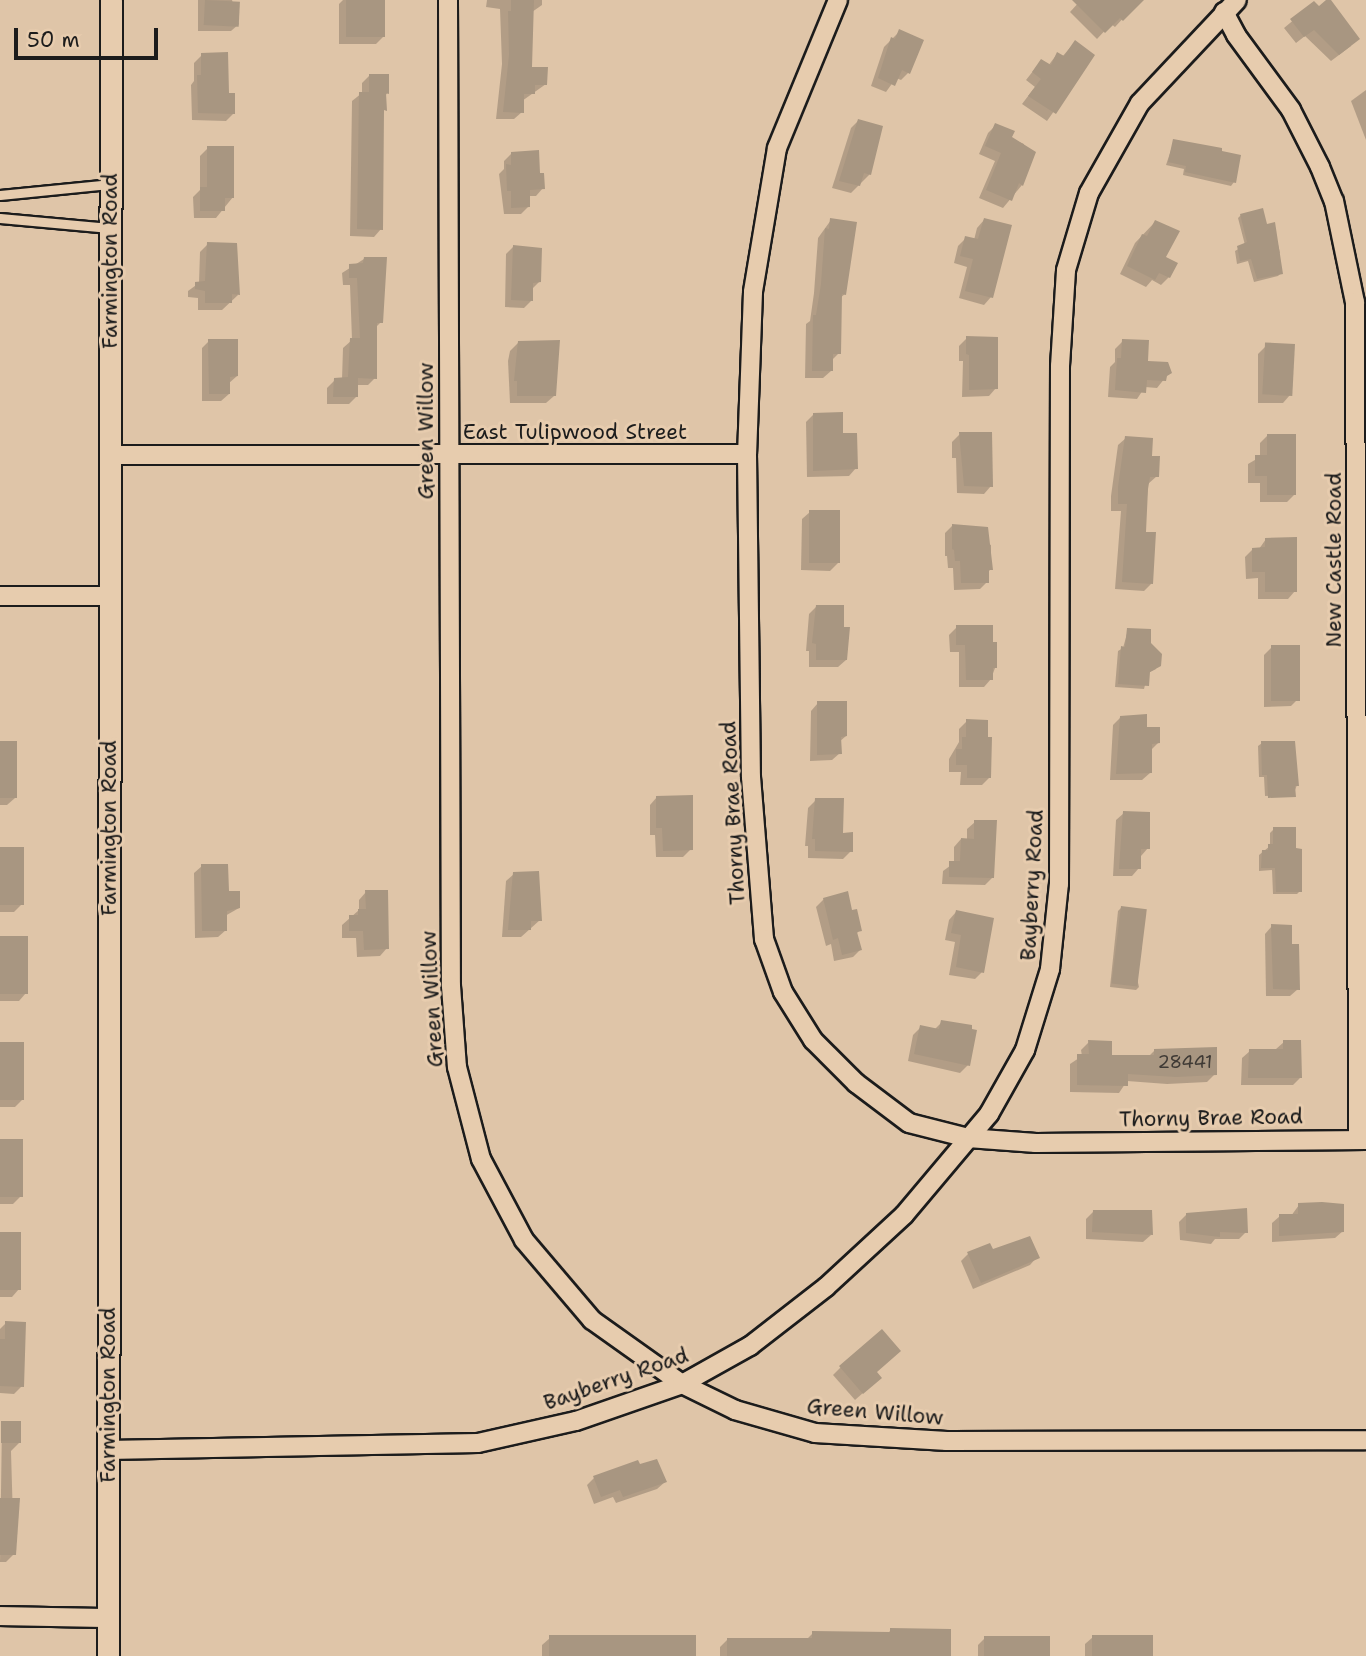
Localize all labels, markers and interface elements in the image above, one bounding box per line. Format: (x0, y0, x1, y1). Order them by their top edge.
scale bar (18, 14, 161, 58)
text: 50 m (27, 26, 80, 54)
street label: Farmington Road (97, 173, 123, 349)
street label: Green Willow (413, 363, 439, 499)
street label: East Tulipwood Street (463, 419, 687, 445)
street label: New Castle Road (1321, 472, 1347, 648)
street label: Thorny Brae Road (716, 720, 750, 906)
street label: Farmington Road (96, 740, 122, 916)
street label: Bayberry Road (1015, 809, 1049, 961)
street label: Green Willow (416, 930, 448, 1068)
house number: 28441 (1157, 1051, 1213, 1073)
street label: Thorny Brae Road (1119, 1104, 1303, 1132)
street label: Farmington Road (95, 1307, 121, 1483)
street label: Bayberry Road (540, 1342, 692, 1416)
street label: Green Willow (806, 1393, 944, 1431)

